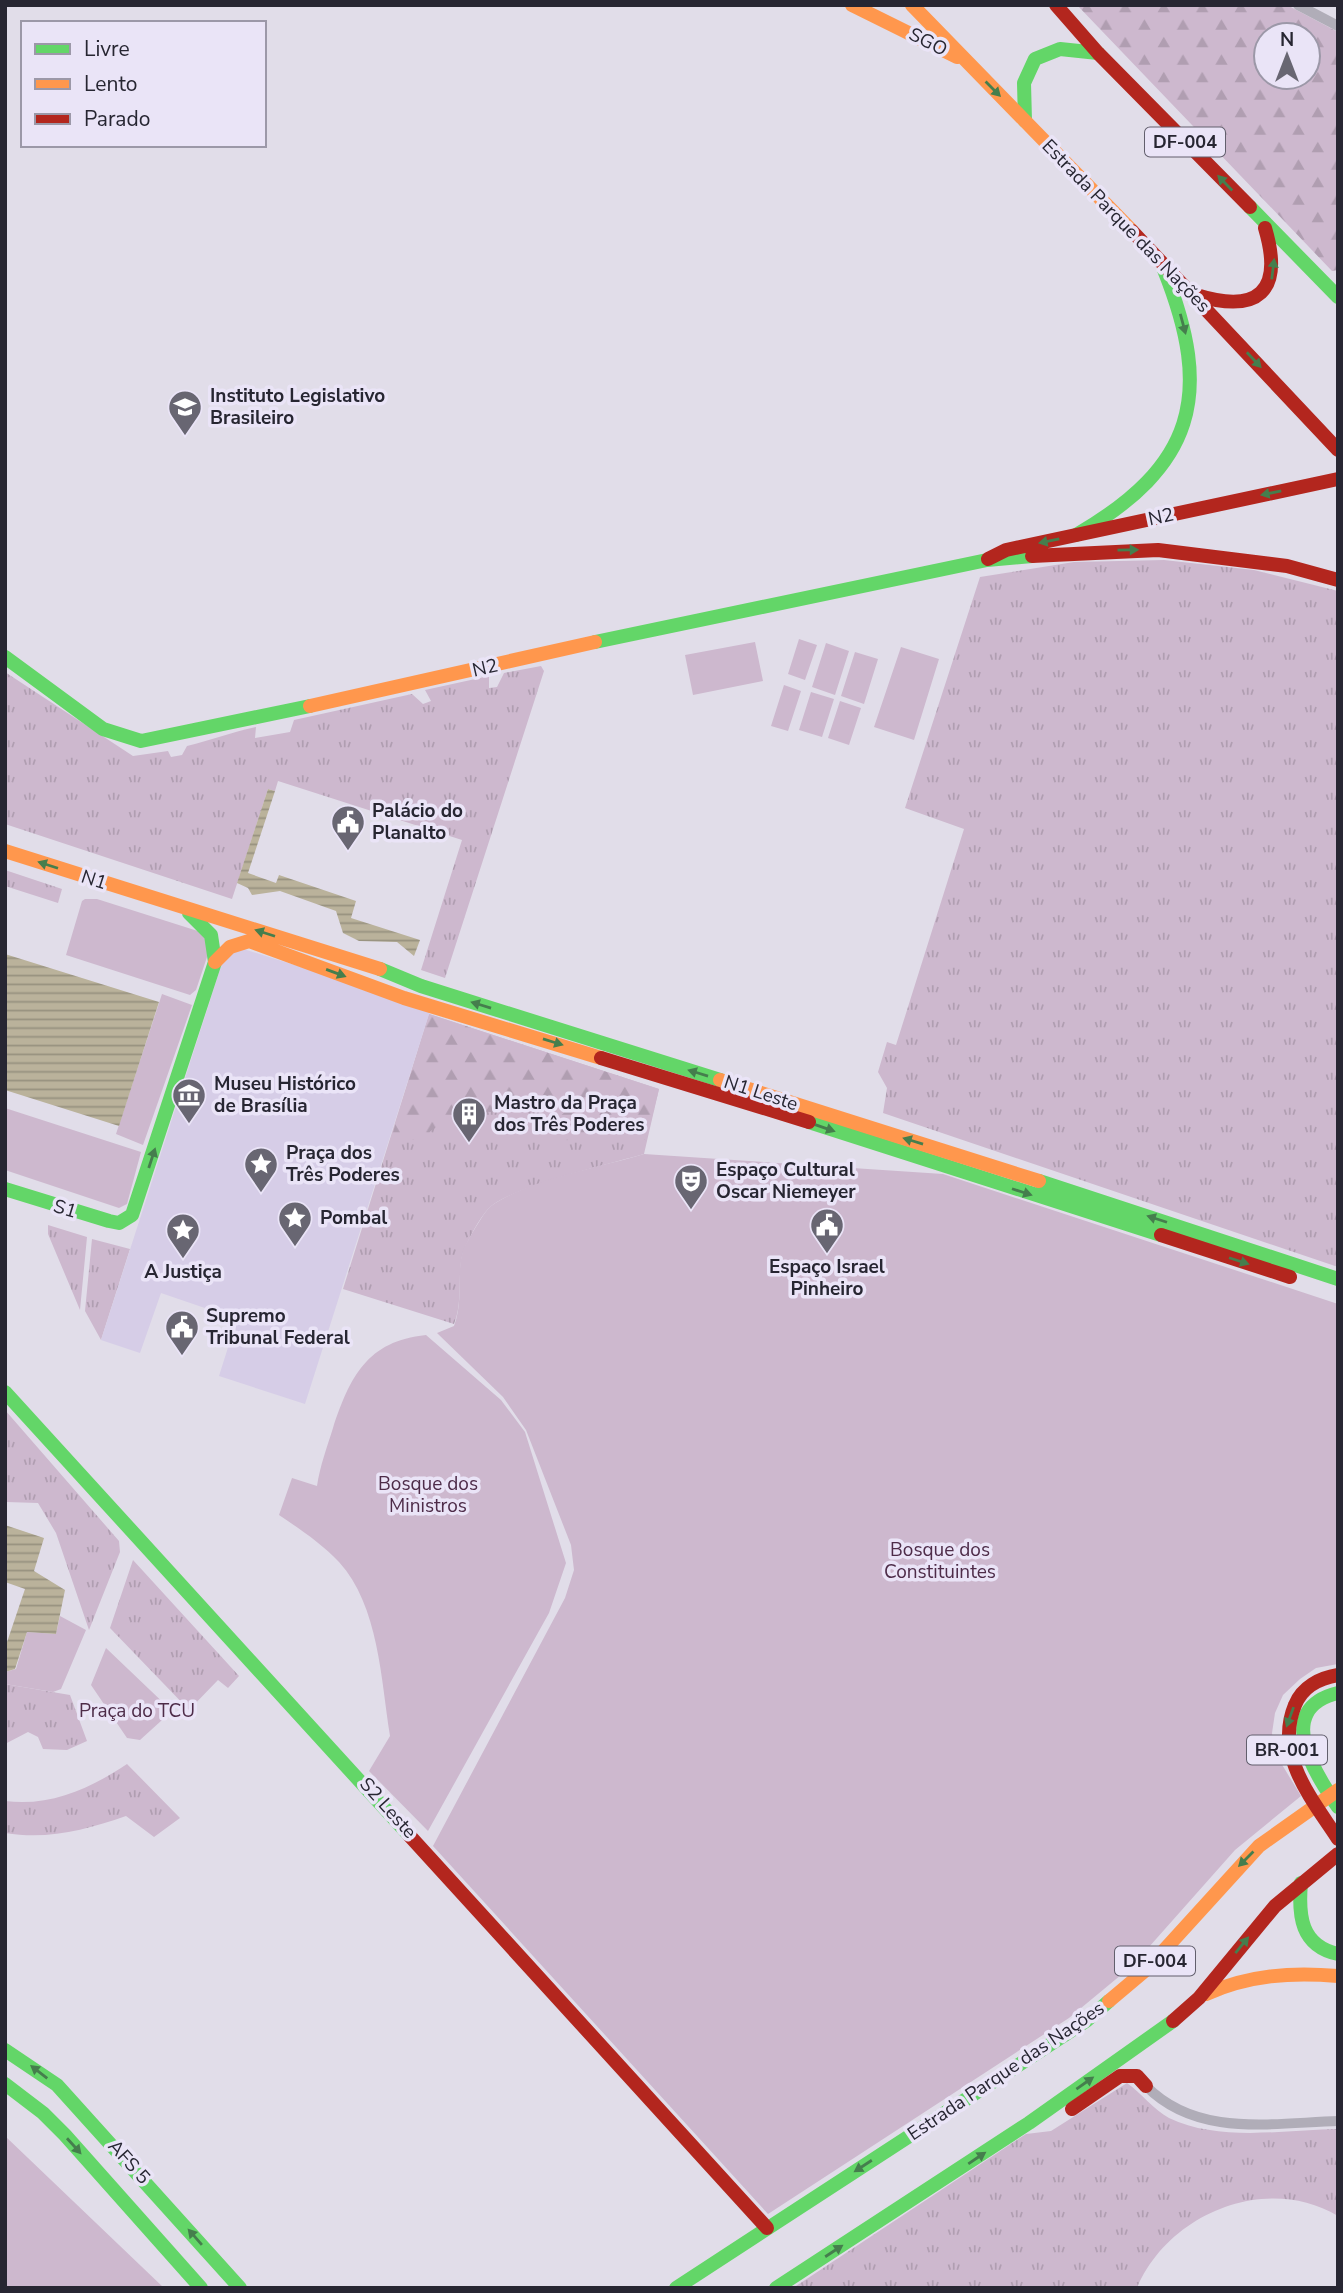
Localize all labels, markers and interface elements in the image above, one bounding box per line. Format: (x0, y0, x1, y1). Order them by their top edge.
legend (21, 21, 266, 147)
street label: SGO (904, 21, 952, 63)
north arrow (1252, 21, 1322, 91)
text: N (1280, 27, 1294, 53)
text: Livre (84, 35, 130, 63)
text: Lento (84, 70, 137, 98)
one-way arrow (985, 81, 1002, 98)
text: Parado (84, 105, 150, 133)
road number: DF-004 (1145, 127, 1225, 156)
street label: Estrada Parque das Nações (1036, 133, 1216, 319)
one-way arrow (1218, 175, 1234, 192)
one-way arrow (1267, 258, 1278, 280)
one-way arrow (1178, 313, 1189, 335)
one-way arrow (1246, 351, 1262, 369)
place label: Instituto Legislativo Brasileiro (210, 383, 385, 431)
school or university icon: Instituto Legislativo Brasileiro (166, 388, 204, 437)
one-way arrow (1260, 488, 1282, 499)
street label: N2 (1146, 502, 1176, 532)
one-way arrow (1038, 536, 1060, 547)
one-way arrow (1117, 545, 1139, 556)
street label: N2 (470, 652, 500, 684)
place label: Palácio do Planalto (372, 798, 463, 846)
public building icon: Palácio do Planalto (329, 803, 367, 852)
one-way arrow (37, 859, 58, 870)
street label: N1 (78, 864, 110, 896)
one-way arrow (254, 927, 275, 938)
one-way arrow (326, 968, 347, 979)
one-way arrow (470, 999, 491, 1009)
one-way arrow (542, 1038, 563, 1048)
one-way arrow (687, 1067, 708, 1078)
street label: N1 Leste (721, 1069, 801, 1117)
place label: Museu Histórico de Brasília (214, 1071, 356, 1119)
museum icon: Museu Histórico de Brasília (170, 1076, 208, 1125)
place label: Mastro da Praça dos Três Poderes (494, 1090, 644, 1138)
building icon: Mastro da Praça dos Três Poderes (450, 1095, 488, 1144)
one-way arrow (815, 1123, 836, 1134)
one-way arrow (902, 1136, 923, 1146)
place label: Praça dos Três Poderes (286, 1140, 400, 1188)
place icon: Praça dos Três Poderes (242, 1145, 280, 1194)
one-way arrow (148, 1147, 158, 1168)
place label: Espaço Cultural Oscar Niemeyer (716, 1157, 856, 1205)
theatre icon: Espaço Cultural Oscar Niemeyer (672, 1162, 710, 1211)
one-way arrow (1011, 1188, 1032, 1198)
street label: S1 (50, 1193, 80, 1225)
place icon: Pombal (276, 1199, 314, 1248)
place label: Pombal (320, 1205, 387, 1231)
public building icon: Espaço Israel Pinheiro (808, 1206, 846, 1255)
place icon: A Justiça (164, 1211, 202, 1260)
one-way arrow (1146, 1213, 1167, 1224)
place label: Espaço Israel Pinheiro (769, 1254, 885, 1302)
one-way arrow (1228, 1256, 1249, 1267)
place label: A Justiça (144, 1259, 222, 1285)
place label: Supremo Tribunal Federal (206, 1303, 350, 1351)
public building icon: Supremo Tribunal Federal (163, 1308, 201, 1357)
park label: Bosque dos Ministros (378, 1471, 478, 1519)
park label: Bosque dos Constituintes (884, 1537, 996, 1585)
park label: Praça do TCU (79, 1698, 195, 1724)
one-way arrow (1284, 1707, 1295, 1728)
road number: BR-001 (1247, 1736, 1327, 1764)
street label: S2 Leste (354, 1772, 422, 1844)
one-way arrow (1237, 1851, 1254, 1868)
one-way arrow (1235, 1936, 1250, 1954)
road number: DF-004 (1115, 1947, 1195, 1976)
street label: Estrada Parque das Nações (902, 1995, 1110, 2147)
one-way arrow (30, 2065, 48, 2079)
one-way arrow (1076, 2077, 1094, 2091)
street label: AFS 5 (102, 2134, 156, 2190)
one-way arrow (66, 2137, 81, 2154)
one-way arrow (967, 2152, 986, 2165)
one-way arrow (853, 2159, 873, 2172)
one-way arrow (188, 2228, 203, 2245)
one-way arrow (824, 2244, 843, 2257)

